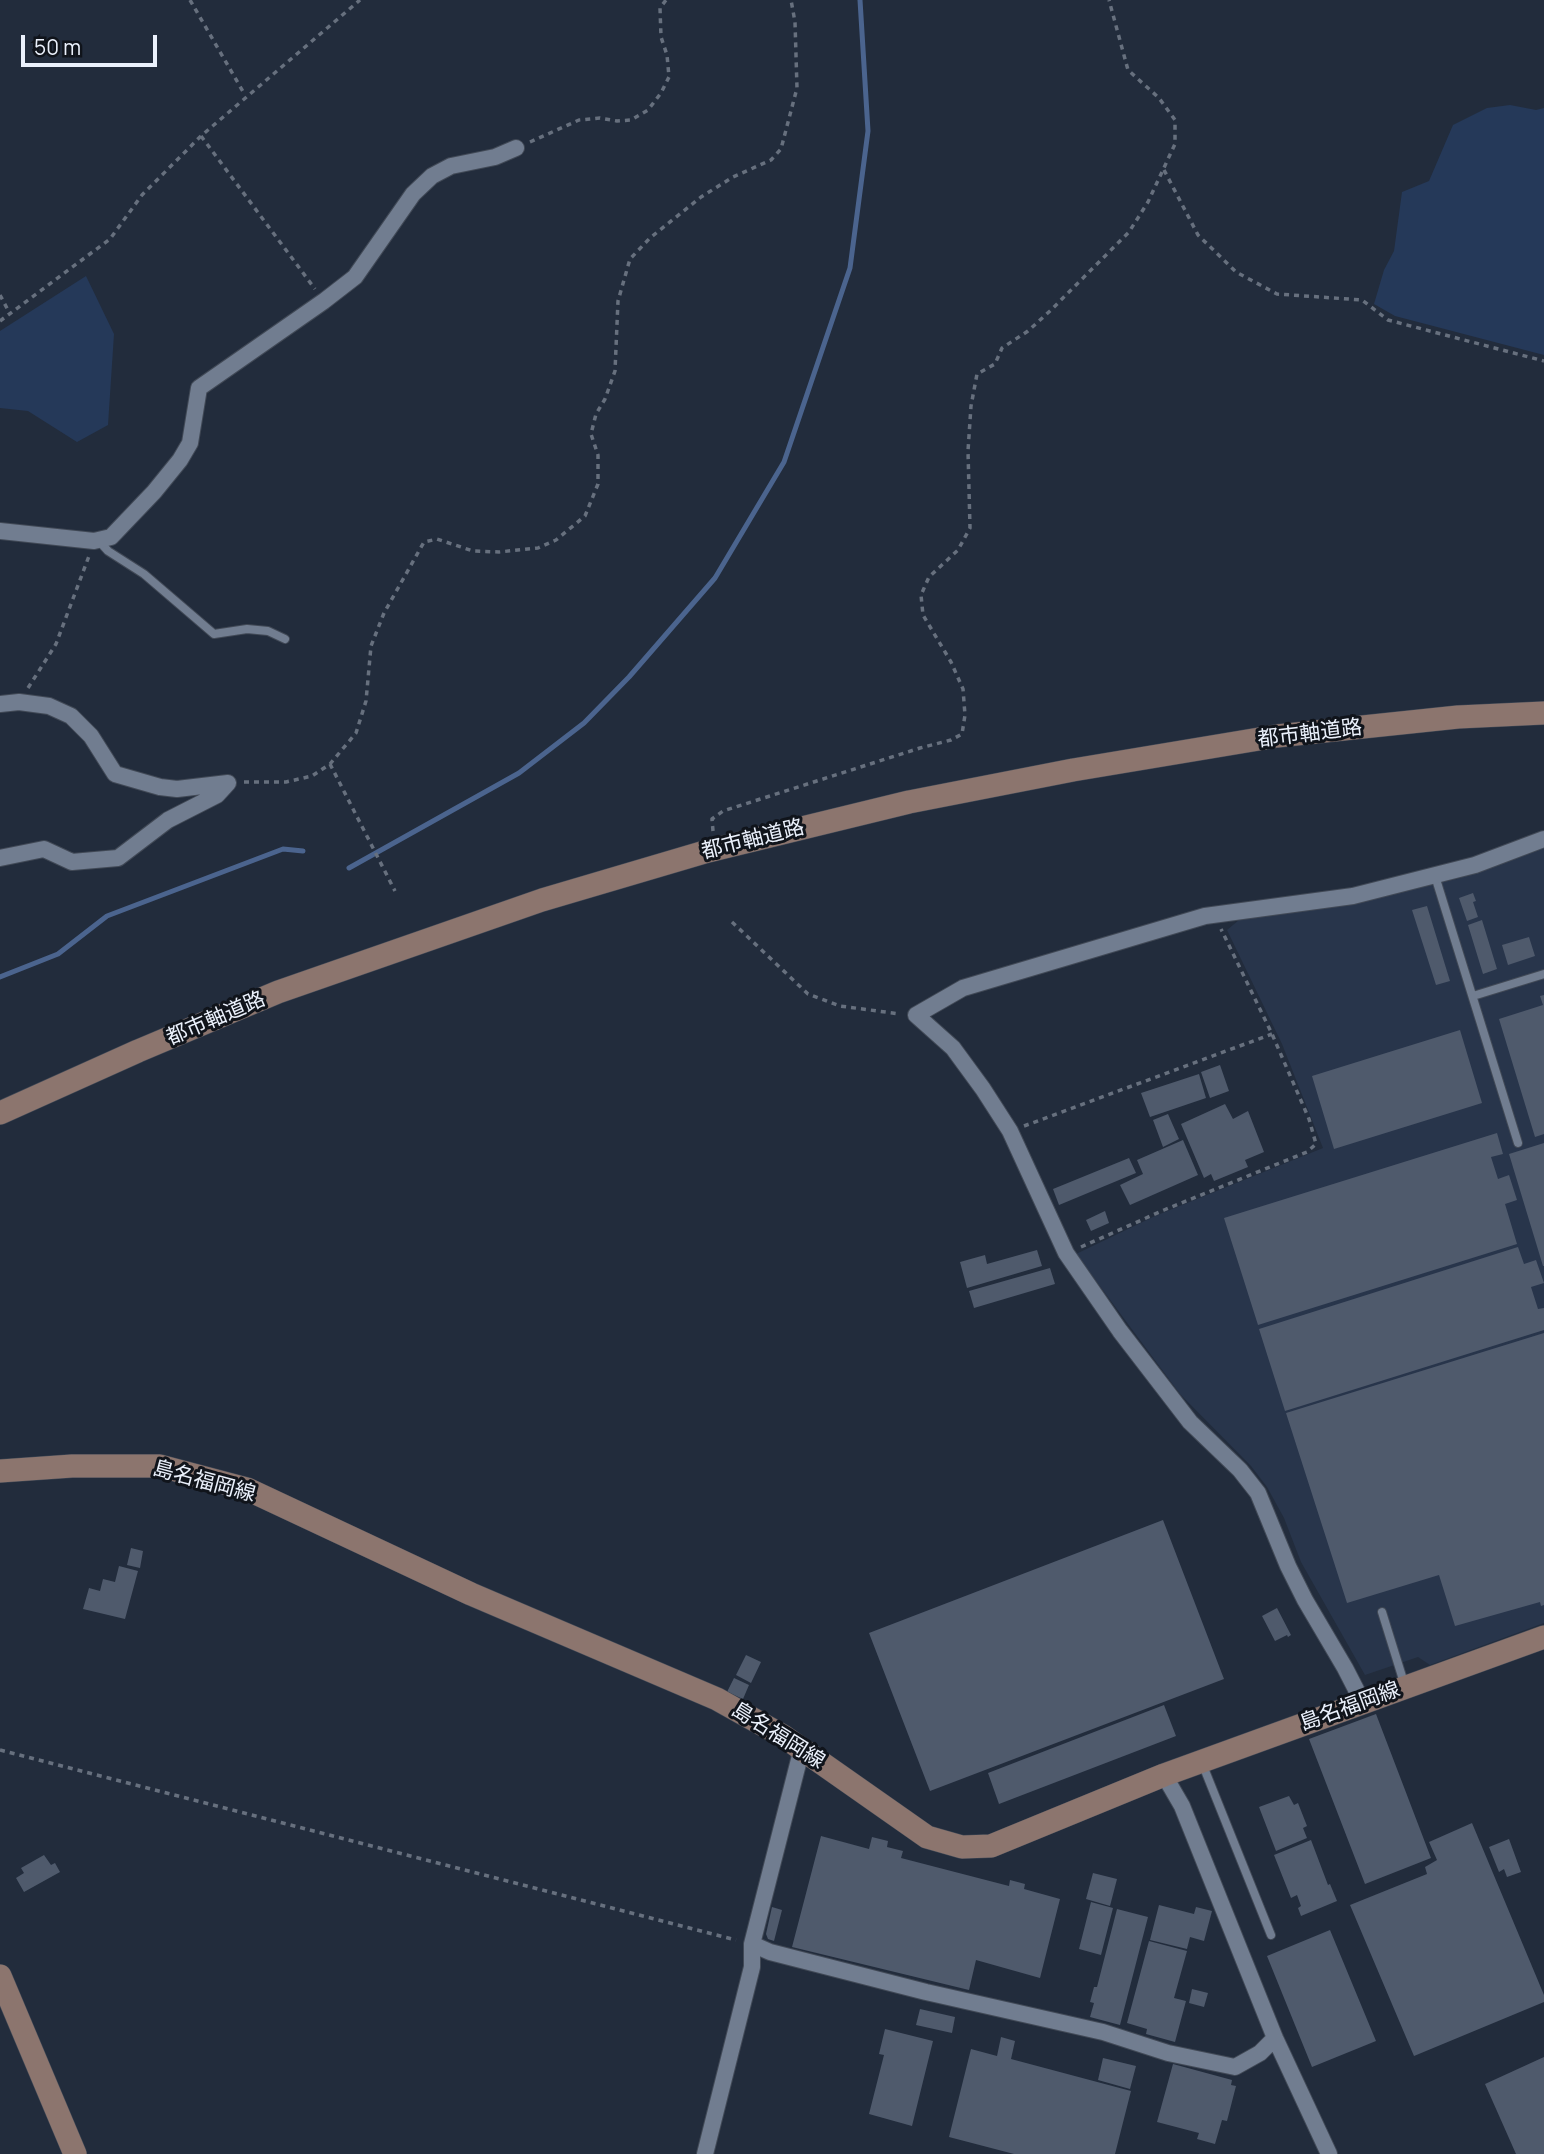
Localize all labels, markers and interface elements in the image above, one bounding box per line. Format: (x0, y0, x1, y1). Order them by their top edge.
scale bar (24, 21, 161, 65)
text: 50 m (34, 33, 81, 61)
street label: 都市軸道路 (1256, 715, 1364, 753)
street label: 都市軸道路 (699, 815, 807, 865)
street label: 都市軸道路 (163, 987, 269, 1051)
street label: 島名福岡線 (150, 1456, 258, 1508)
street label: 島名福岡線 (1296, 1677, 1404, 1737)
street label: 島名福岡線 (727, 1697, 829, 1775)

